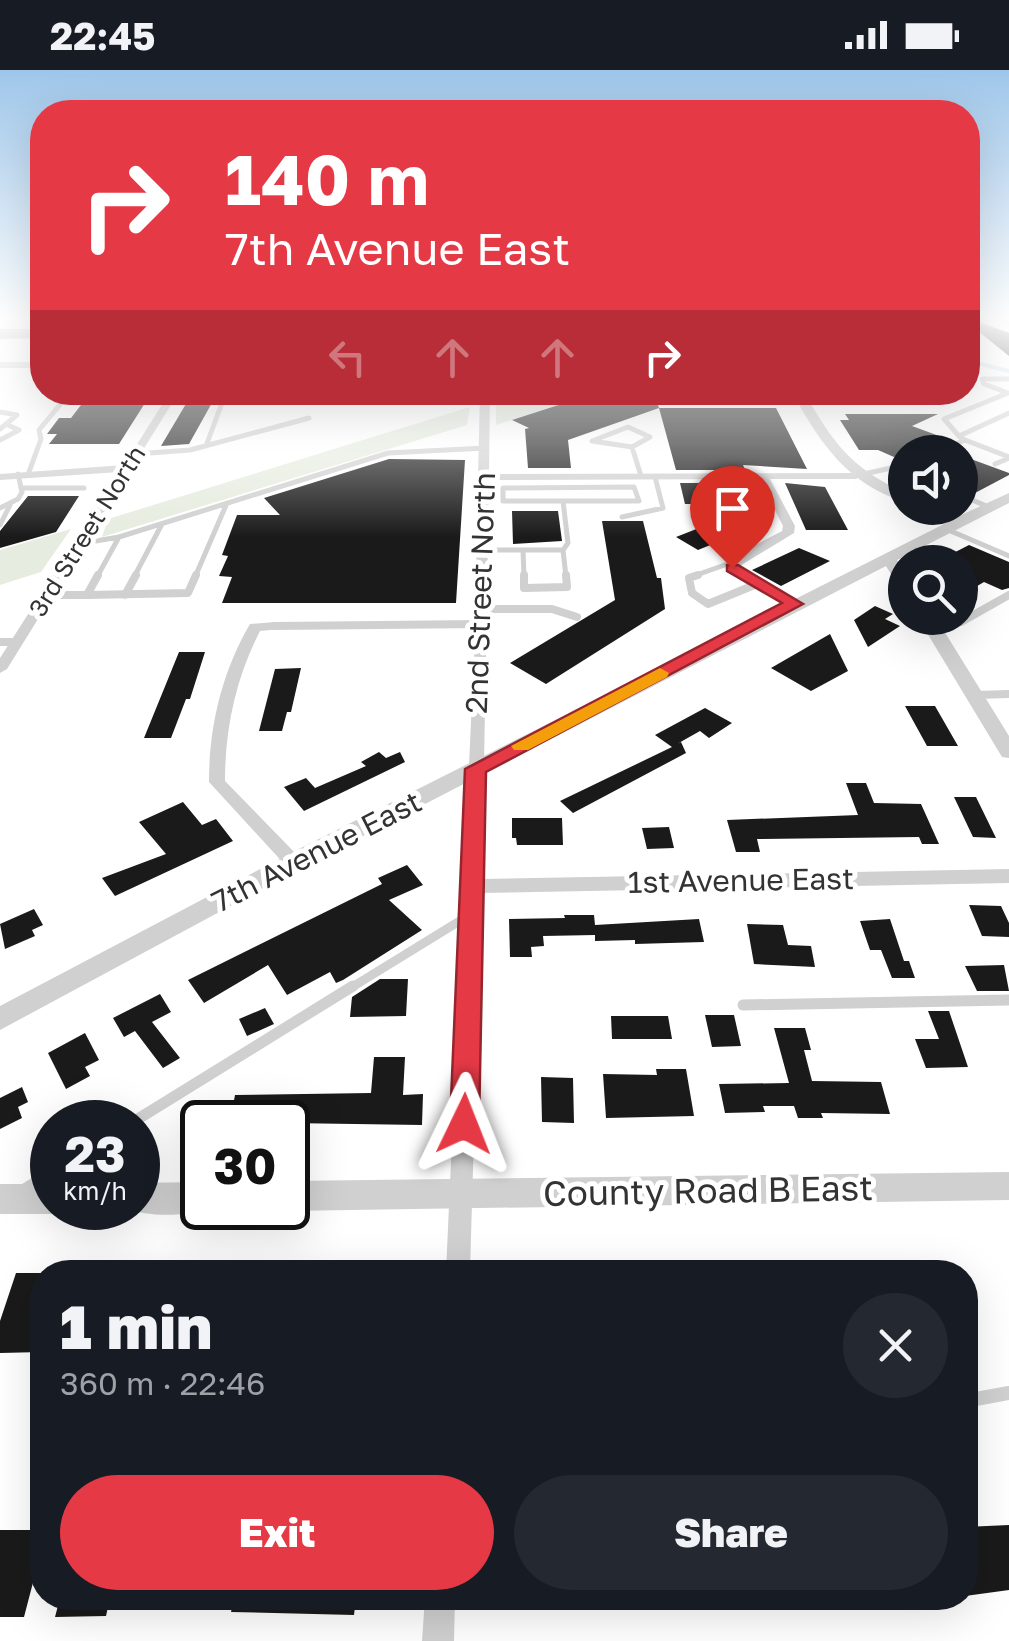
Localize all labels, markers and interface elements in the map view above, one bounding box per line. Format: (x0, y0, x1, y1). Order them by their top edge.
text: 22:45 (50, 13, 155, 58)
text: 140 m (225, 136, 429, 220)
icon: right (60, 140, 190, 270)
text: 7th Avenue East (225, 221, 570, 275)
icon: left (320, 330, 375, 385)
icon: ahead (425, 330, 480, 385)
icon: ahead (530, 330, 585, 385)
icon: right (635, 330, 690, 385)
map controls (888, 435, 978, 635)
button: sound (888, 435, 978, 525)
street label: 3rd Street North (22, 440, 152, 622)
pin (690, 466, 775, 569)
street label: 2nd Street North (458, 472, 502, 714)
icon: arrive (705, 481, 760, 536)
button: search (888, 545, 978, 635)
street label: 7th Avenue East (206, 783, 427, 919)
street label: 1st Avenue East (628, 860, 854, 900)
position arrow (412, 1072, 516, 1176)
speed limit sign: 30 (180, 1100, 310, 1230)
text: 23 (64, 1123, 125, 1183)
street label: County Road B East (543, 1166, 873, 1214)
text: km/h (63, 1175, 127, 1206)
text: 1 min (60, 1290, 212, 1362)
button: close (843, 1293, 948, 1398)
text: 360 m · 22:46 (60, 1364, 265, 1402)
button: Exit (60, 1475, 494, 1590)
button: Share (514, 1475, 948, 1590)

